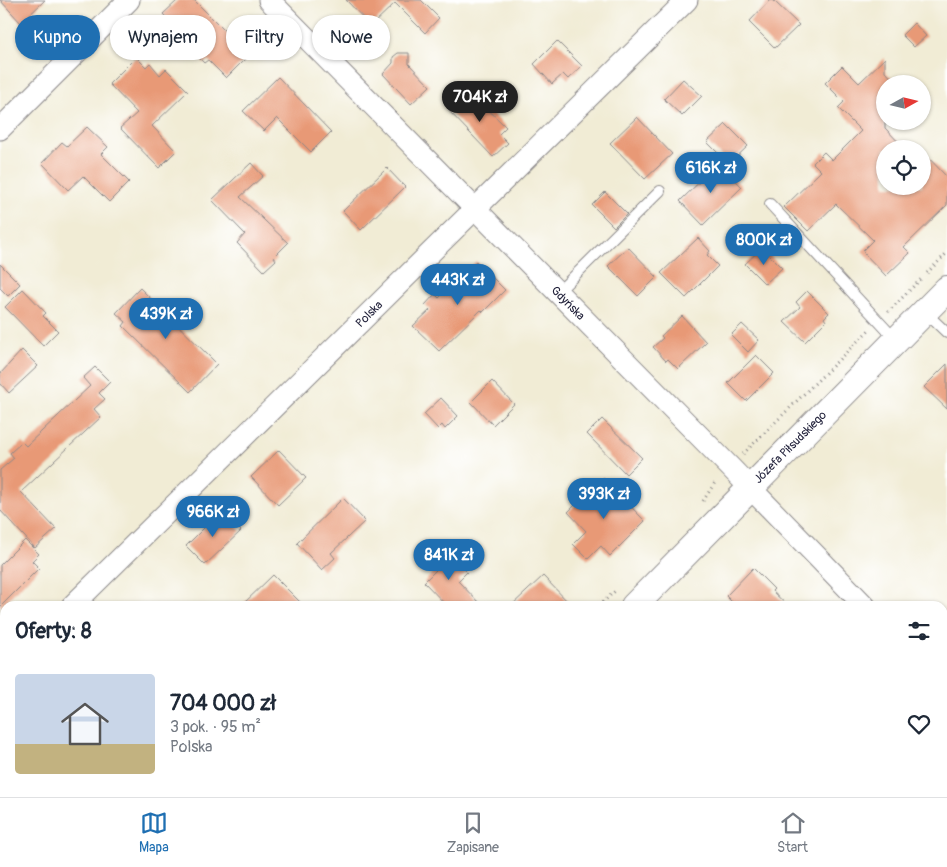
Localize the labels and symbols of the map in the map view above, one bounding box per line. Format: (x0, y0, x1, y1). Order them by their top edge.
north arrow (876, 75, 931, 130)
pin: 704K zł (434, 80, 526, 123)
pin: 616K zł (665, 152, 757, 194)
pin: 800K zł (718, 224, 810, 266)
pin: 443K zł (412, 264, 504, 306)
street label: Gdyńska (548, 283, 588, 324)
street label: Polska (353, 297, 386, 331)
pin: 439K zł (120, 298, 212, 340)
street label: Józefa Piłsudskiego (751, 407, 830, 487)
pin: 393K zł (558, 478, 650, 520)
pin: 966K zł (167, 496, 259, 538)
pin: 841K zł (403, 538, 495, 581)

